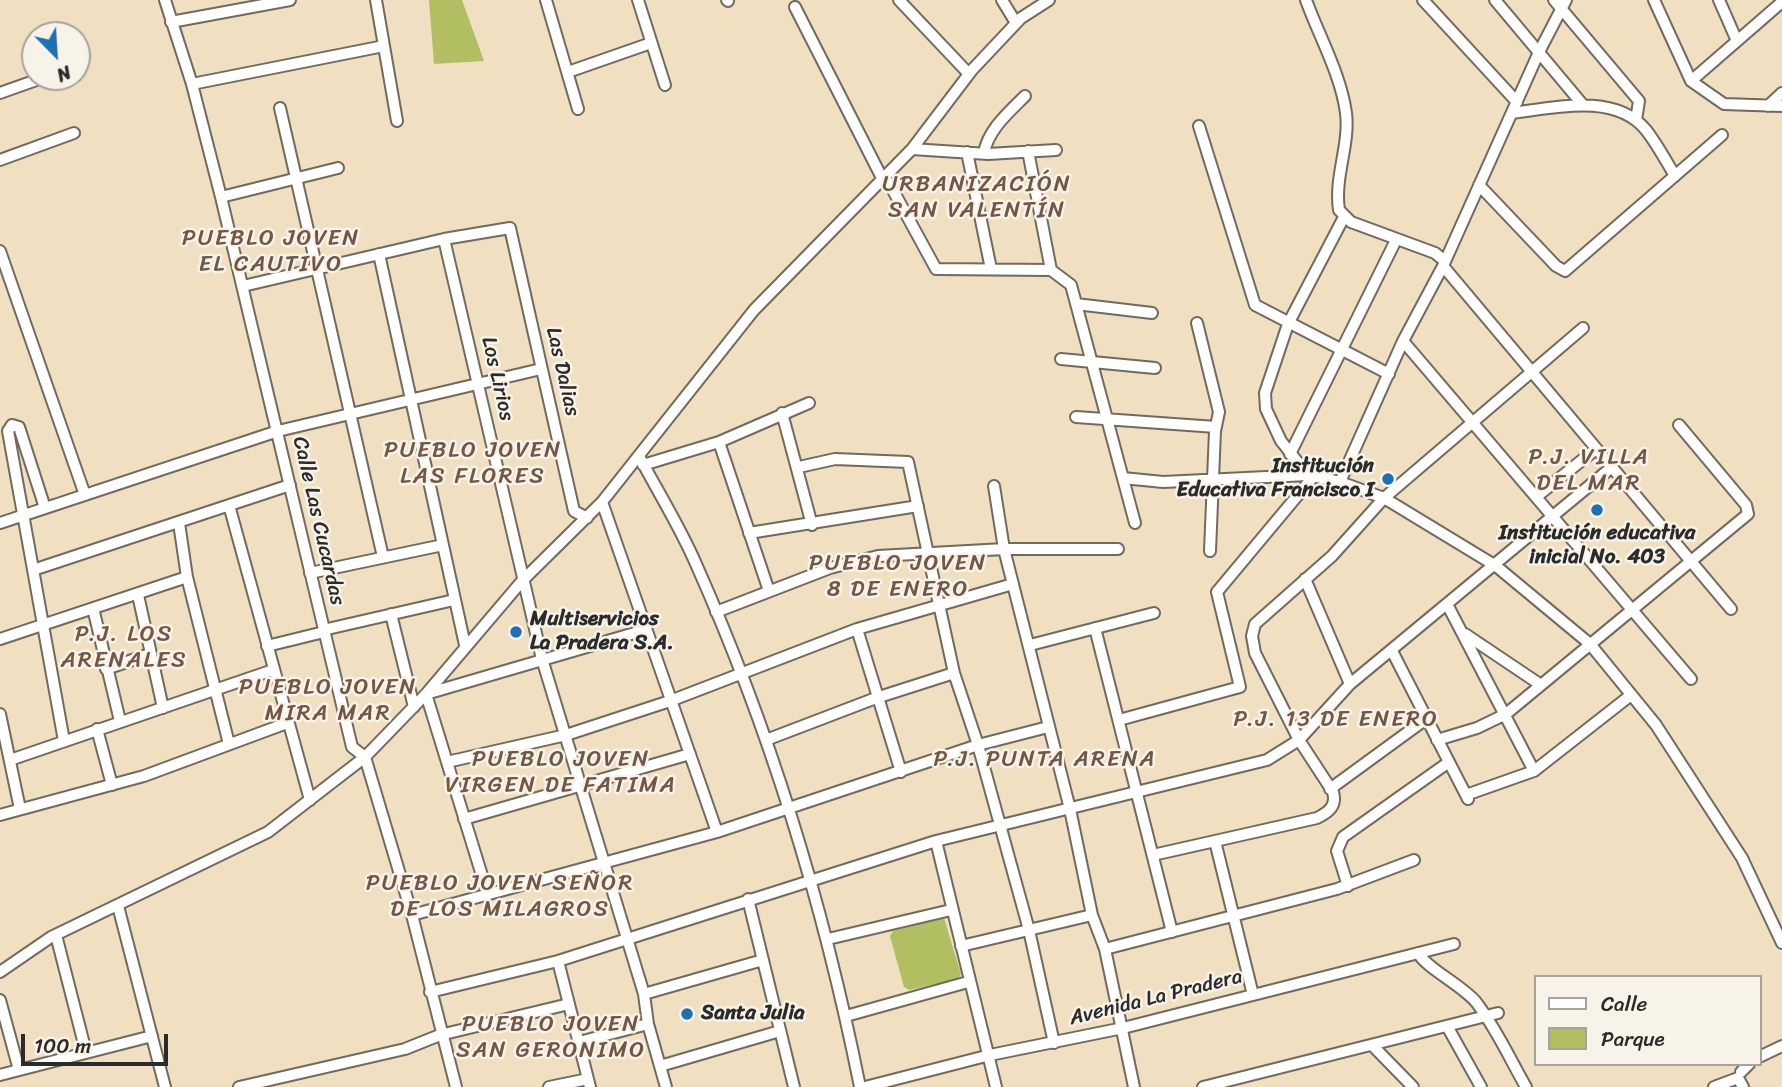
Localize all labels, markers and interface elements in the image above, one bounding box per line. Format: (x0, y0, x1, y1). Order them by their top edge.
north arrow (21, 21, 91, 91)
text: N (51, 56, 77, 92)
district label: URBANIZACIÓN SAN VALENTÍN (885, 171, 1069, 225)
district label: PUEBLO JOVEN EL CAUTIVO (182, 225, 360, 279)
street label: Las Dalias (540, 325, 584, 419)
street label: Los Lirios (475, 335, 519, 423)
street label: Calle Las Cucardas (286, 434, 350, 608)
district label: PUEBLO JOVEN LAS FLORES (384, 437, 562, 491)
district label: P.J. VILLA DEL MAR (1530, 444, 1648, 498)
place label: Institución Educativa Francisco I (1176, 454, 1374, 504)
marker: Institución Educativa Francisco I (1380, 471, 1396, 487)
marker: Institución educativa inicial No. 403 (1589, 502, 1605, 518)
place label: Institución educativa inicial No. 403 (1499, 521, 1695, 571)
district label: PUEBLO JOVEN 8 DE ENERO (809, 550, 987, 604)
place label: Multiservicios La Pradera S.A. (530, 607, 674, 657)
district label: P.J. LOS ARENALES (62, 621, 186, 675)
marker: Multiservicios La Pradera S.A. (508, 624, 524, 640)
district label: PUEBLO JOVEN MIRA MAR (239, 674, 417, 728)
district label: P.J. 13 DE ENERO (1235, 706, 1437, 734)
district label: PUEBLO JOVEN VIRGEN DE FATIMA (449, 746, 673, 800)
district label: P.J. PUNTA ARENA (936, 746, 1154, 774)
district label: PUEBLO JOVEN SEÑOR DE LOS MILAGROS (367, 870, 633, 924)
street label: Avenida La Pradera (1067, 964, 1245, 1032)
legend (1534, 975, 1761, 1066)
text: Calle (1601, 985, 1647, 1023)
place label: Santa Julia (701, 1001, 805, 1027)
marker: Santa Julia (679, 1006, 695, 1022)
district label: PUEBLO JOVEN SAN GERONIMO (458, 1011, 644, 1065)
scale bar (24, 1020, 172, 1064)
text: Parque (1601, 1020, 1665, 1058)
text: 100 m (34, 1027, 91, 1065)

